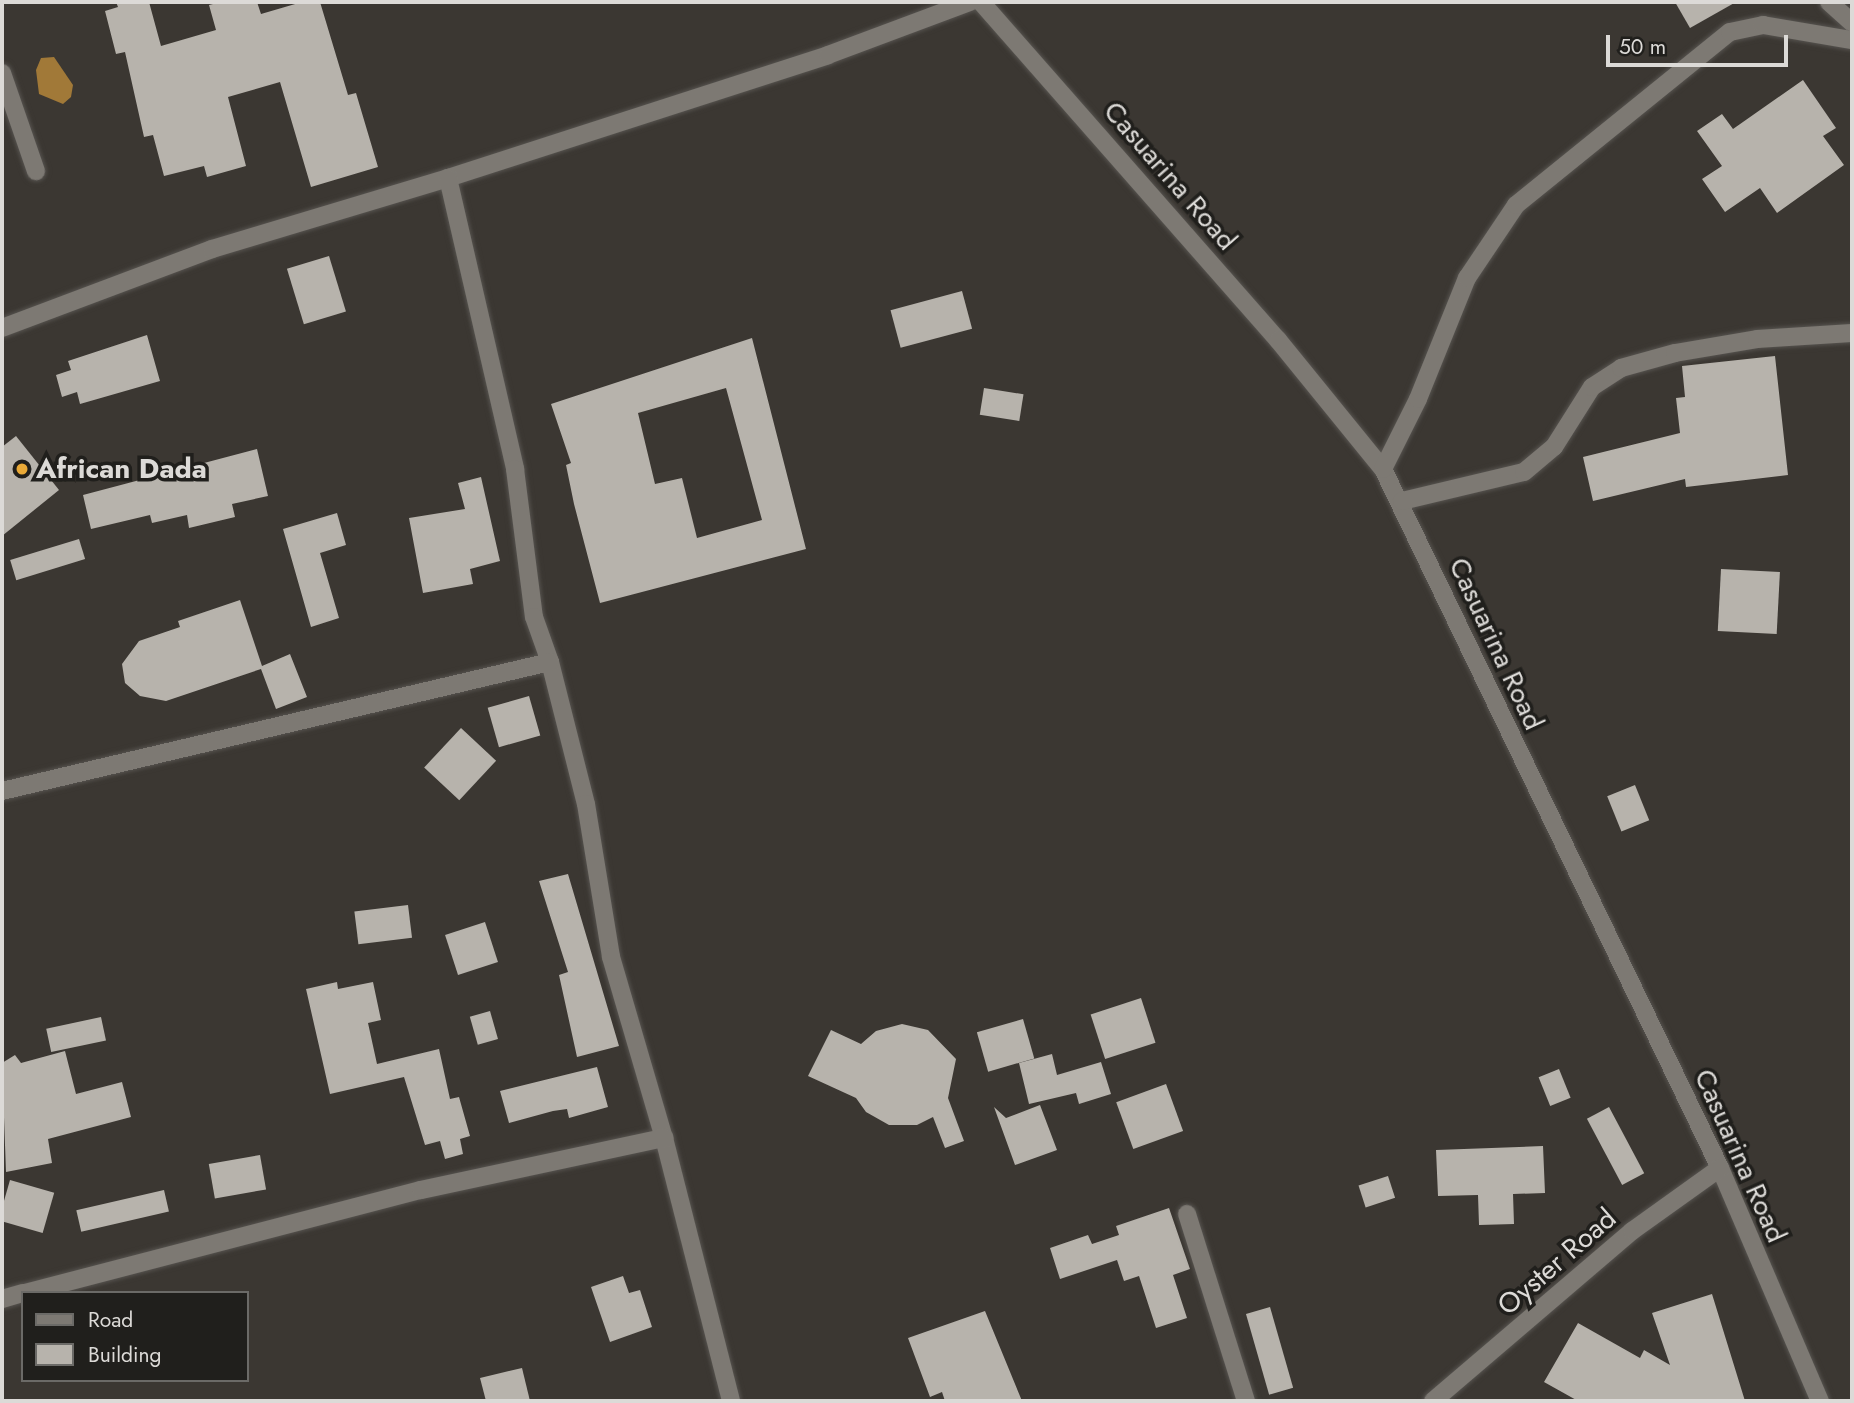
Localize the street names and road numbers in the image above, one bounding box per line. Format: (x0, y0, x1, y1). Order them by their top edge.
street label: Casuarina Road (1096, 95, 1244, 257)
street label: Casuarina Road (1441, 553, 1551, 735)
street label: Casuarina Road (1687, 1064, 1793, 1248)
street label: Oyster Road (1491, 1202, 1623, 1322)

